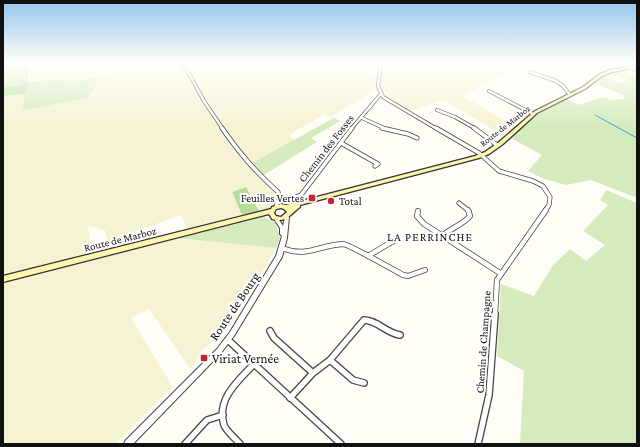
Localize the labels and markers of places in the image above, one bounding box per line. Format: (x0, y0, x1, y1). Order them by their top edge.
place label: Feuilles Vertes (241, 192, 304, 204)
marker: Feuilles Vertes (307, 193, 317, 203)
place label: Total (339, 195, 362, 207)
marker: Total (326, 196, 336, 206)
place label: Viriat Vernée (212, 351, 279, 366)
marker: Viriat Vernée (199, 353, 209, 363)

